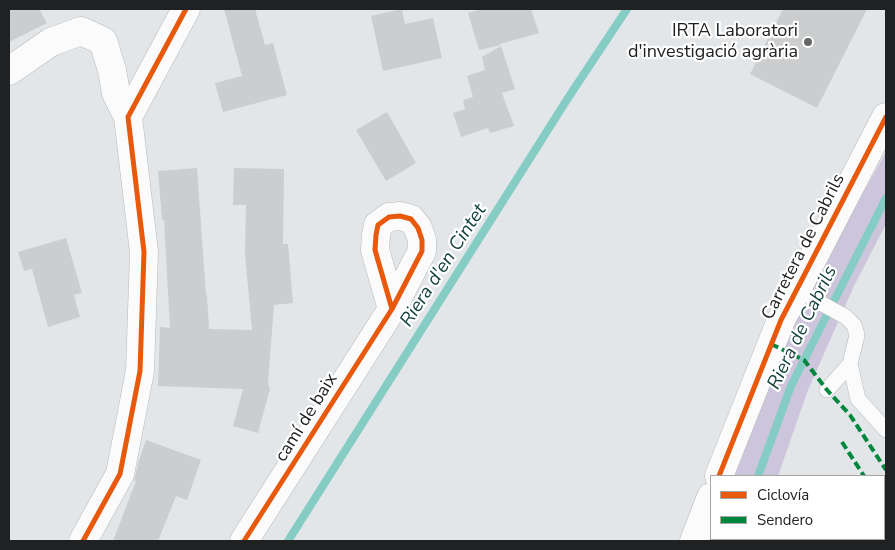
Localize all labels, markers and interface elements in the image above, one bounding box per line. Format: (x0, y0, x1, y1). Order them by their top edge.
place label: IRTA Laboratori d'investigació agrària (628, 21, 798, 64)
marker: IRTA Laboratori d'investigació agrària (802, 36, 814, 48)
street label: Carretera de Cabrils (758, 170, 850, 324)
water label: Riera d'en Cintet (396, 201, 492, 331)
water label: Riera de Cabrils (763, 263, 843, 393)
street label: camí de baix (271, 370, 343, 466)
legend (710, 475, 885, 540)
text: Ciclovía (757, 485, 809, 505)
text: Sendero (757, 510, 813, 530)

